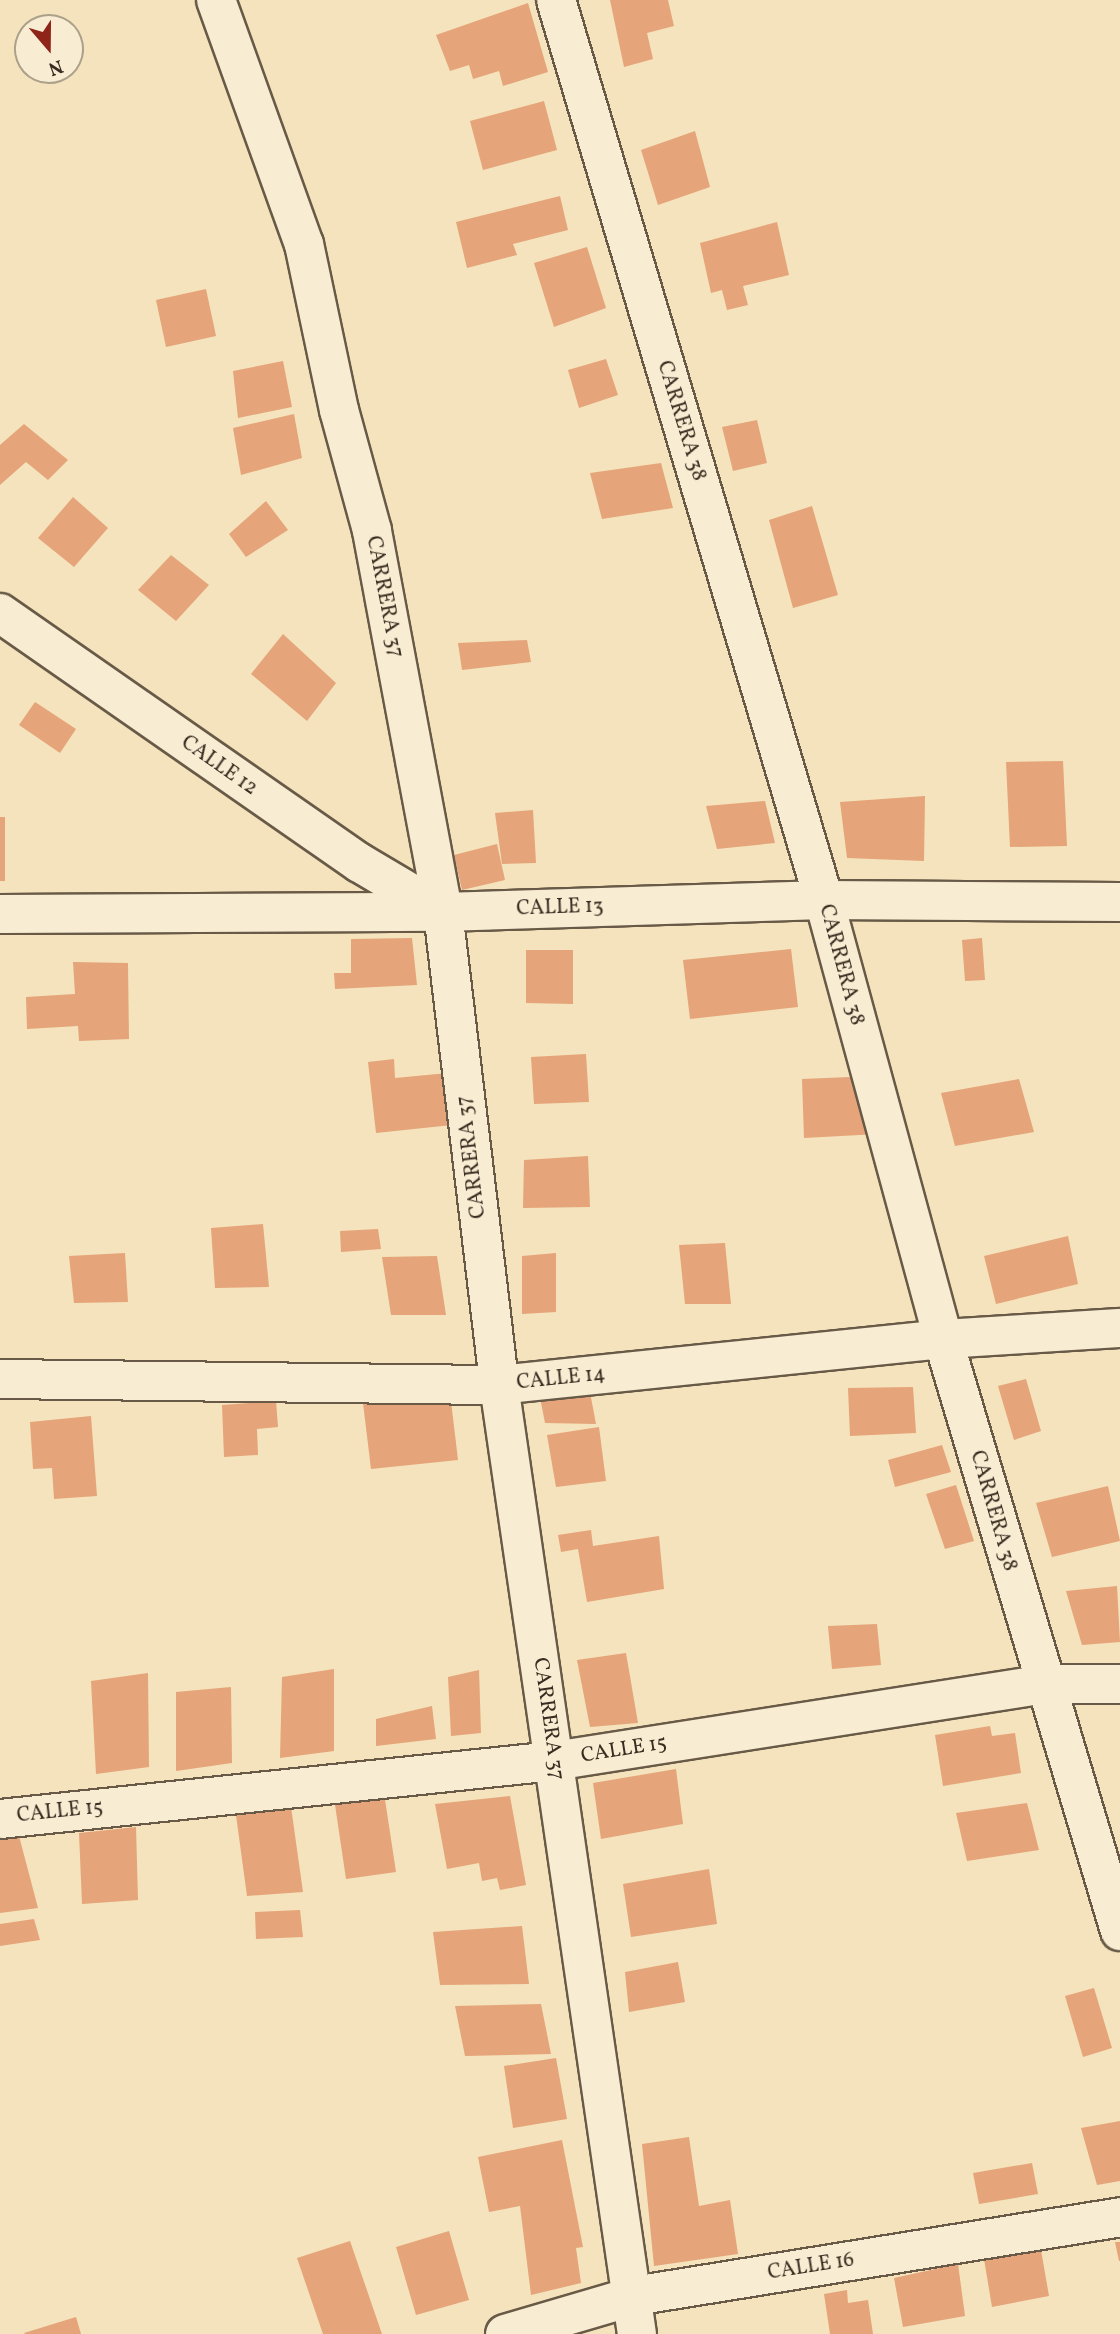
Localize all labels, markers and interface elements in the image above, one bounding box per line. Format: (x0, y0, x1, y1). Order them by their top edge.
north arrow (14, 14, 84, 84)
text: N (45, 52, 66, 81)
street label: CARRERA 38 (651, 358, 711, 484)
street label: CARRERA 37 (360, 534, 408, 660)
street label: CALLE 12 (176, 730, 262, 802)
street label: CALLE 13 (516, 894, 604, 922)
street label: CARRERA 38 (813, 902, 869, 1028)
street label: CARRERA 37 (452, 1094, 492, 1220)
street label: CALLE 14 (515, 1362, 607, 1396)
street label: CARRERA 38 (964, 1448, 1022, 1574)
street label: CARRERA 37 (527, 1656, 569, 1782)
street label: CALLE 15 (579, 1731, 669, 1769)
street label: CALLE 15 (16, 1795, 104, 1829)
street label: CALLE 16 (766, 2248, 856, 2286)

